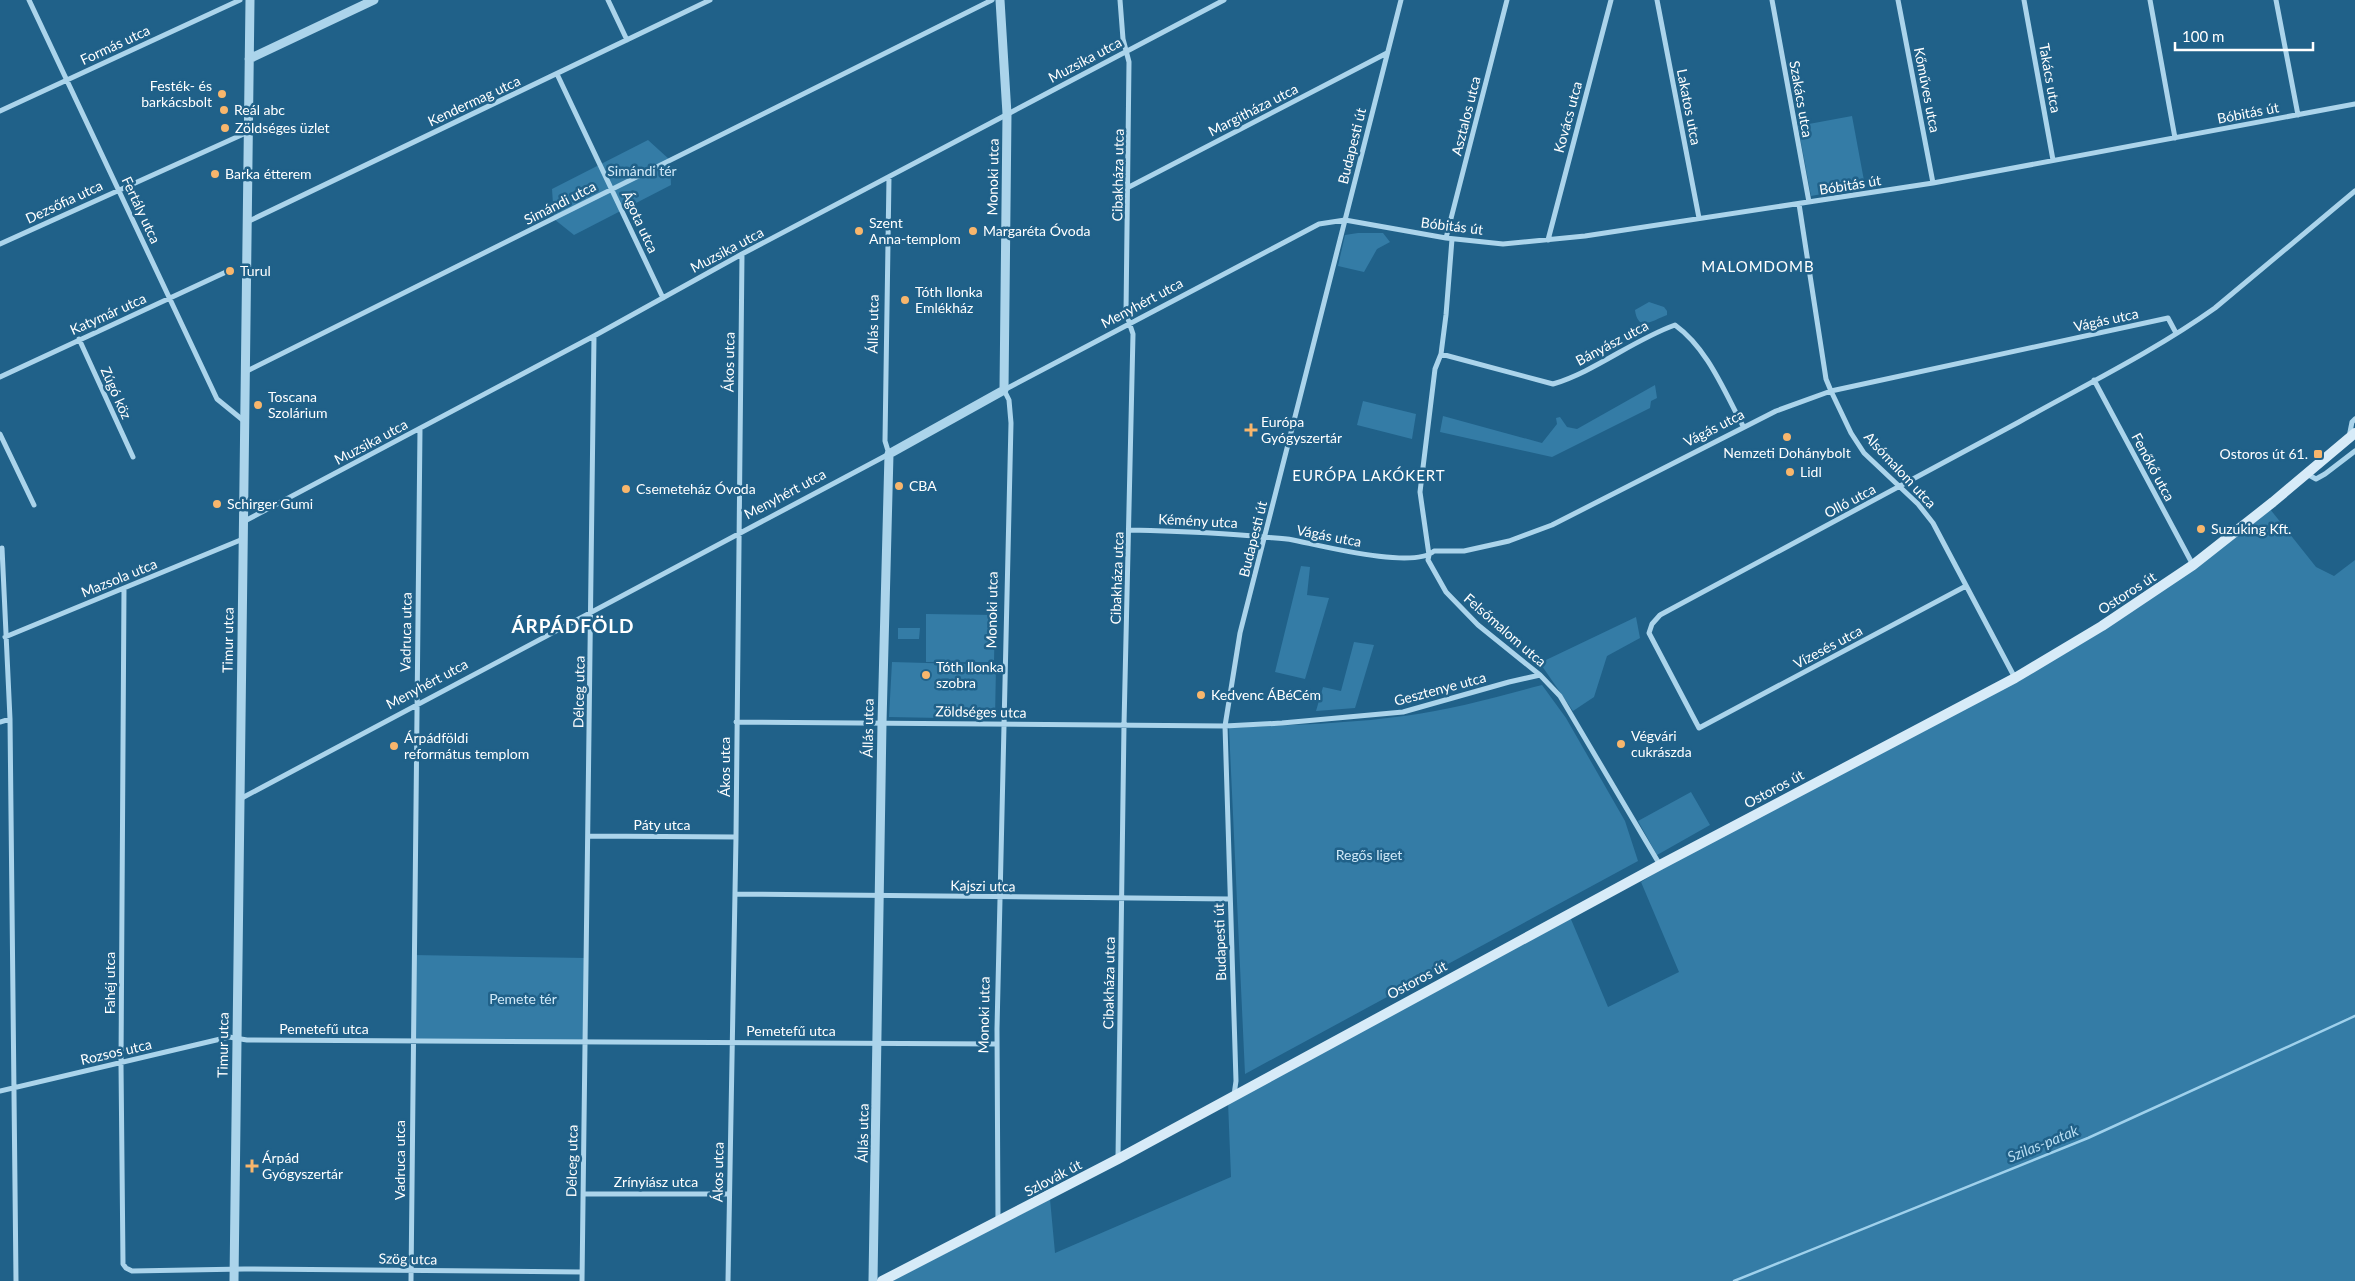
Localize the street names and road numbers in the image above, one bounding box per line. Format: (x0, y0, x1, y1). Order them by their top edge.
street label: Formás utca (77, 21, 152, 68)
street label: Muzsika utca (1045, 33, 1124, 86)
street label: Takács utca (2036, 42, 2065, 114)
street label: Kőműves utca (1911, 46, 1944, 134)
street label: Szakács utca (1786, 59, 1817, 139)
street label: Lakatos utca (1674, 67, 1705, 146)
street label: Kendermag utca (425, 72, 523, 129)
street label: Asztalos utca (1447, 74, 1484, 157)
street label: Kovács utca (1550, 79, 1585, 154)
street label: Margitháza utca (1205, 80, 1301, 139)
street label: Bóbitás út (2216, 98, 2280, 127)
street label: Budapesti út (1334, 106, 1369, 186)
street label: Cibakháza utca (1108, 128, 1127, 221)
street label: Monoki utca (983, 138, 1002, 216)
street label: Bóbitás út (1818, 171, 1882, 198)
street label: Fertály utca (119, 174, 164, 246)
street label: Dezsőfia utca (23, 176, 105, 227)
street label: Simándi utca (521, 177, 599, 228)
street label: Ágota utca (619, 188, 662, 256)
street label: Bóbitás út (1420, 213, 1484, 238)
street label: Muzsika utca (687, 223, 766, 276)
street label: Menyhért utca (1098, 274, 1186, 331)
street label: Katymár utca (67, 289, 149, 338)
street label: Állás utca (863, 294, 882, 354)
street label: Vágás utca (2072, 304, 2140, 335)
street label: Bányász utca (1572, 316, 1651, 369)
street label: Ákos utca (719, 332, 738, 392)
street label: Zúgó köz (97, 364, 135, 422)
street label: Vágás utca (1681, 405, 1747, 450)
street label: Muzsika utca (331, 415, 410, 468)
street label: Alsómalom utca (1861, 428, 1940, 511)
street label: Fenőkő utca (2128, 430, 2179, 504)
street label: Menyhért utca (741, 465, 829, 522)
street label: Olló utca (1821, 480, 1878, 521)
street label: Budapesti út (1235, 499, 1270, 579)
street label: Kémény utca (1158, 510, 1238, 531)
street label: Vágás utca (1295, 521, 1363, 550)
street label: Cibakháza utca (1106, 531, 1127, 625)
street label: Mazsola utca (78, 555, 159, 600)
street label: Ostoros út (2095, 568, 2159, 617)
street label: Monoki utca (982, 571, 1001, 649)
street label: Felsőmalom utca (1461, 589, 1550, 670)
street label: Vadruca utca (396, 592, 415, 672)
street label: Timur utca (218, 607, 237, 673)
street label: Vízesés utca (1790, 621, 1865, 672)
street label: Menyhért utca (383, 655, 471, 712)
street label: Délceg utca (569, 656, 588, 728)
street label: Gesztenye utca (1392, 668, 1488, 709)
street label: Állás utca (858, 698, 877, 758)
street label: Zöldséges utca (935, 702, 1027, 721)
street label: Ákos utca (716, 737, 733, 797)
street label: Ostoros út (1741, 766, 1807, 811)
street label: Páty utca (634, 816, 691, 833)
street label: Kajszi utca (950, 876, 1016, 895)
street label: Budapesti út (1210, 903, 1229, 981)
street label: Cibakháza utca (1099, 936, 1118, 1029)
street label: Fahéj utca (101, 952, 118, 1014)
street label: Ostoros út (1384, 957, 1450, 1002)
street label: Monoki utca (974, 976, 993, 1054)
street label: Timur utca (213, 1012, 232, 1078)
street label: Pemetefű utca (279, 1020, 369, 1037)
street label: Pemetefű utca (746, 1022, 836, 1039)
street label: Rozsos utca (79, 1035, 153, 1068)
street label: Állás utca (853, 1103, 872, 1163)
street label: Vadruca utca (391, 1120, 408, 1200)
street label: Délceg utca (562, 1125, 581, 1197)
street label: Ákos utca (708, 1142, 727, 1202)
street label: Szlovák út (1021, 1155, 1084, 1200)
street label: Zrínyiász utca (614, 1173, 698, 1190)
street label: Szög utca (378, 1249, 438, 1268)

